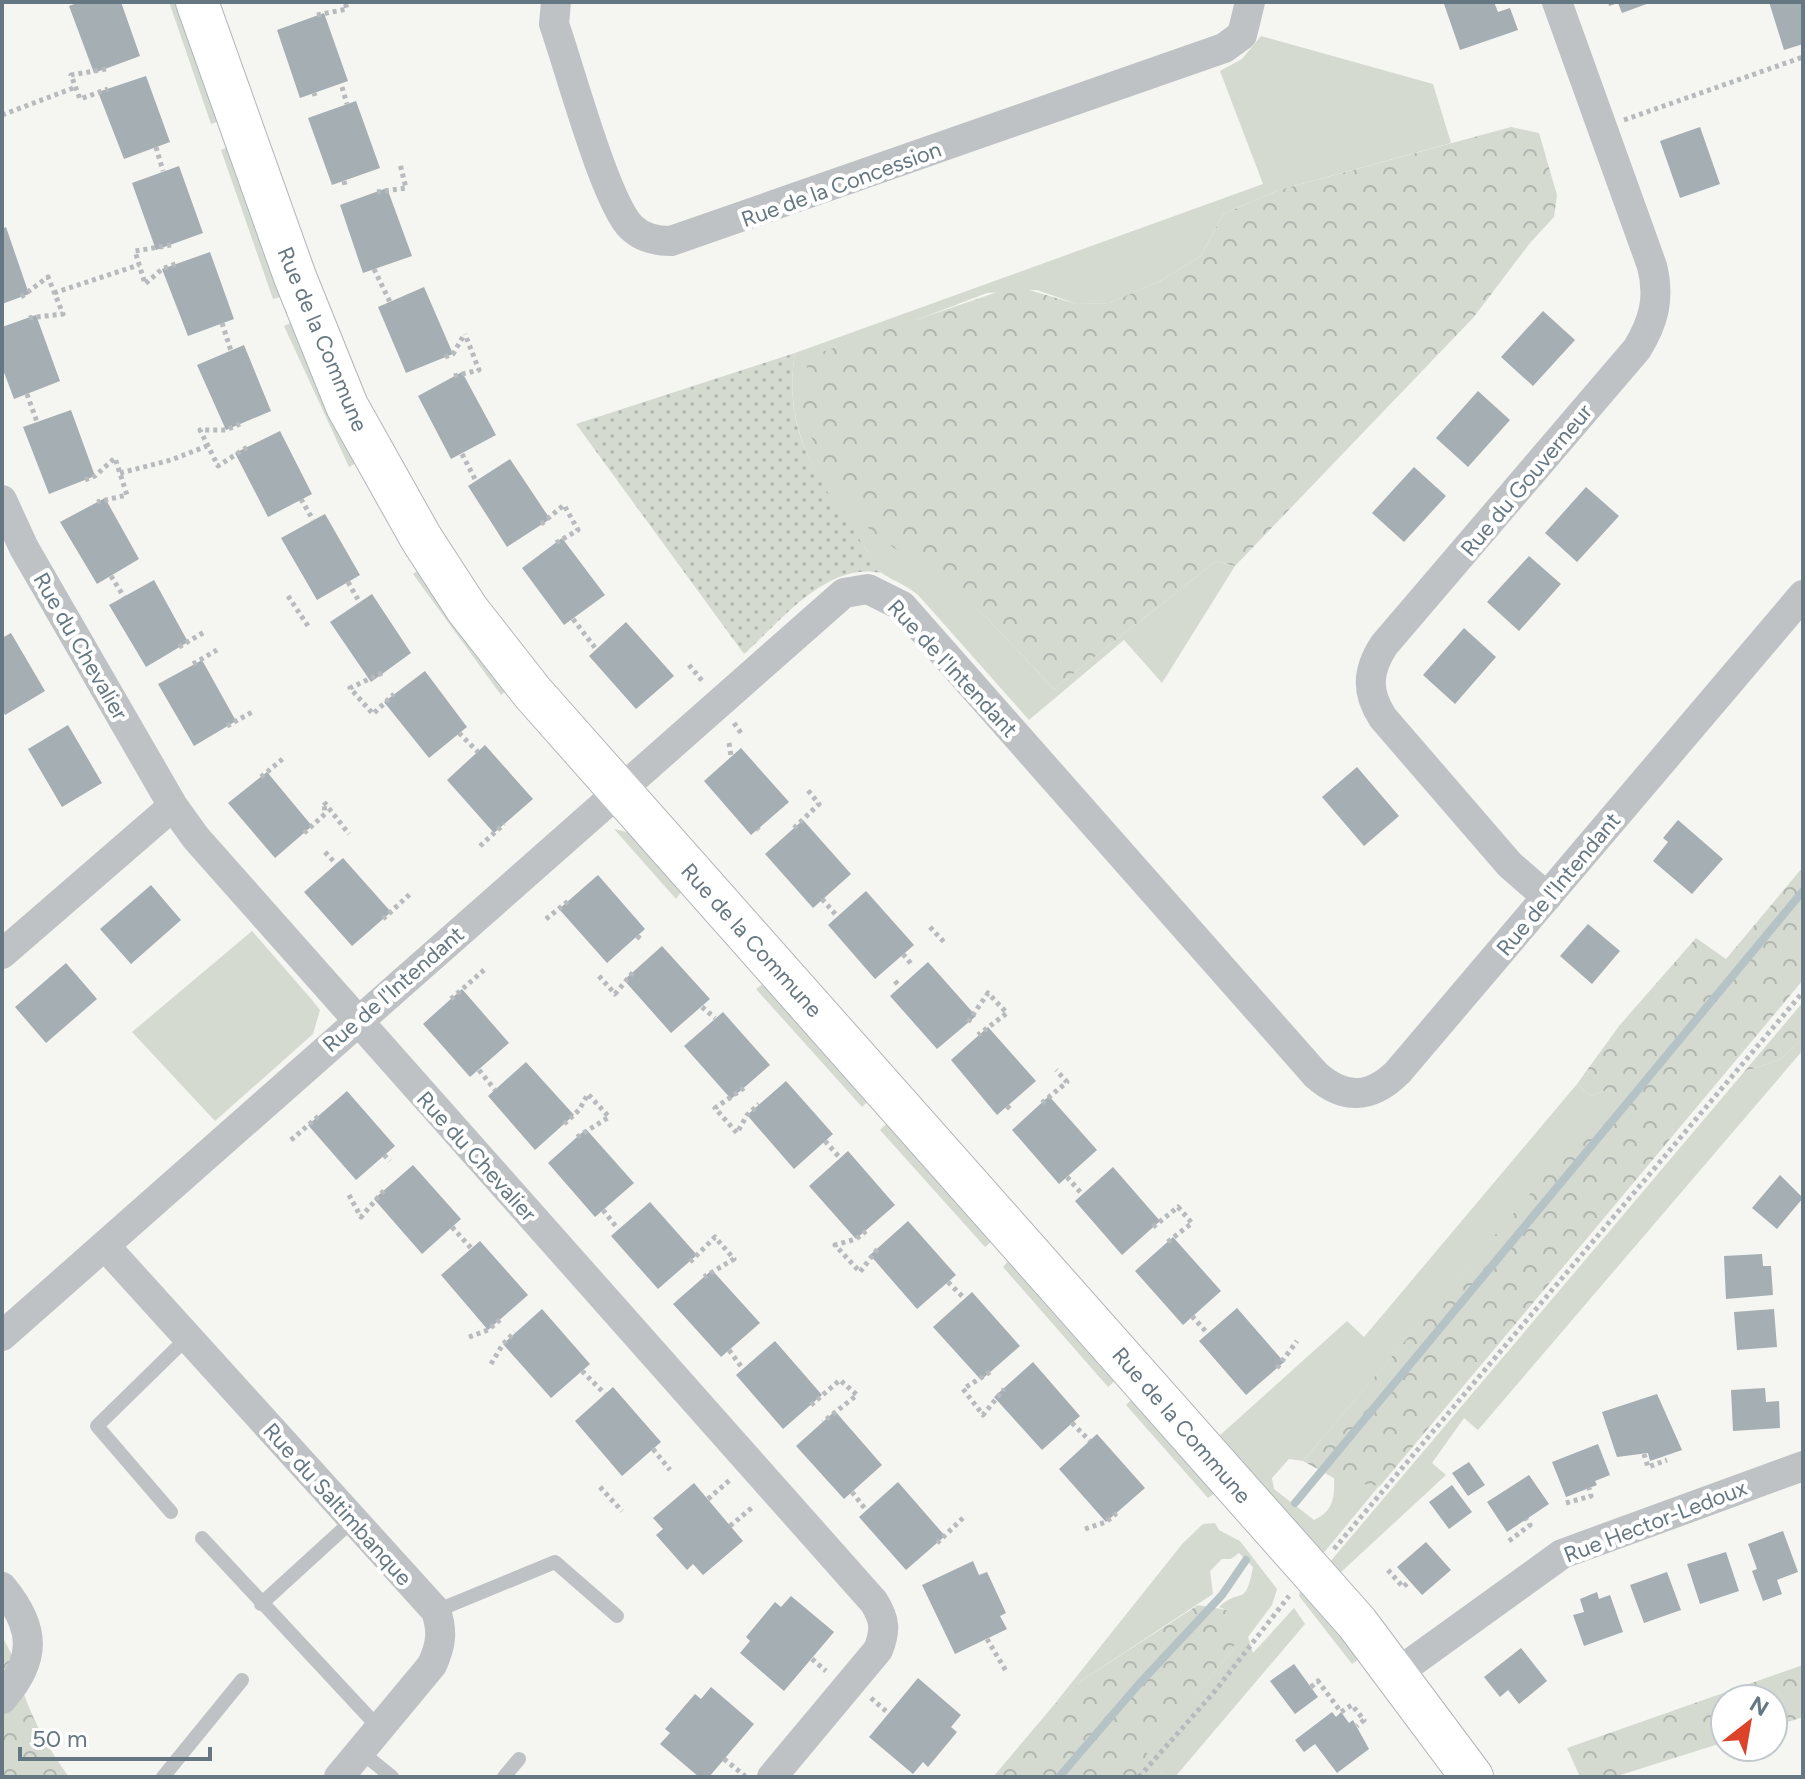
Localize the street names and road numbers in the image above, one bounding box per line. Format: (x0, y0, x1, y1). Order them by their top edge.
street label: Rue de la Concession (738, 136, 945, 233)
street label: Rue de la Commune (271, 243, 374, 436)
street label: Rue du Gouverneur (1455, 398, 1598, 562)
street label: Rue du Chevalier (27, 568, 134, 725)
street label: Rue de l'Intendant (882, 594, 1023, 743)
street label: Rue de l'Intendant (1491, 807, 1626, 961)
street label: Rue de la Commune (675, 858, 828, 1023)
street label: Rue de l'Intendant (317, 921, 470, 1058)
street label: Rue du Chevalier (411, 1086, 542, 1227)
street label: Rue de la Commune (1106, 1342, 1257, 1509)
street label: Rue du Saltimbanque (258, 1418, 418, 1591)
street label: Rue Hector-Ledoux (1560, 1474, 1751, 1569)

